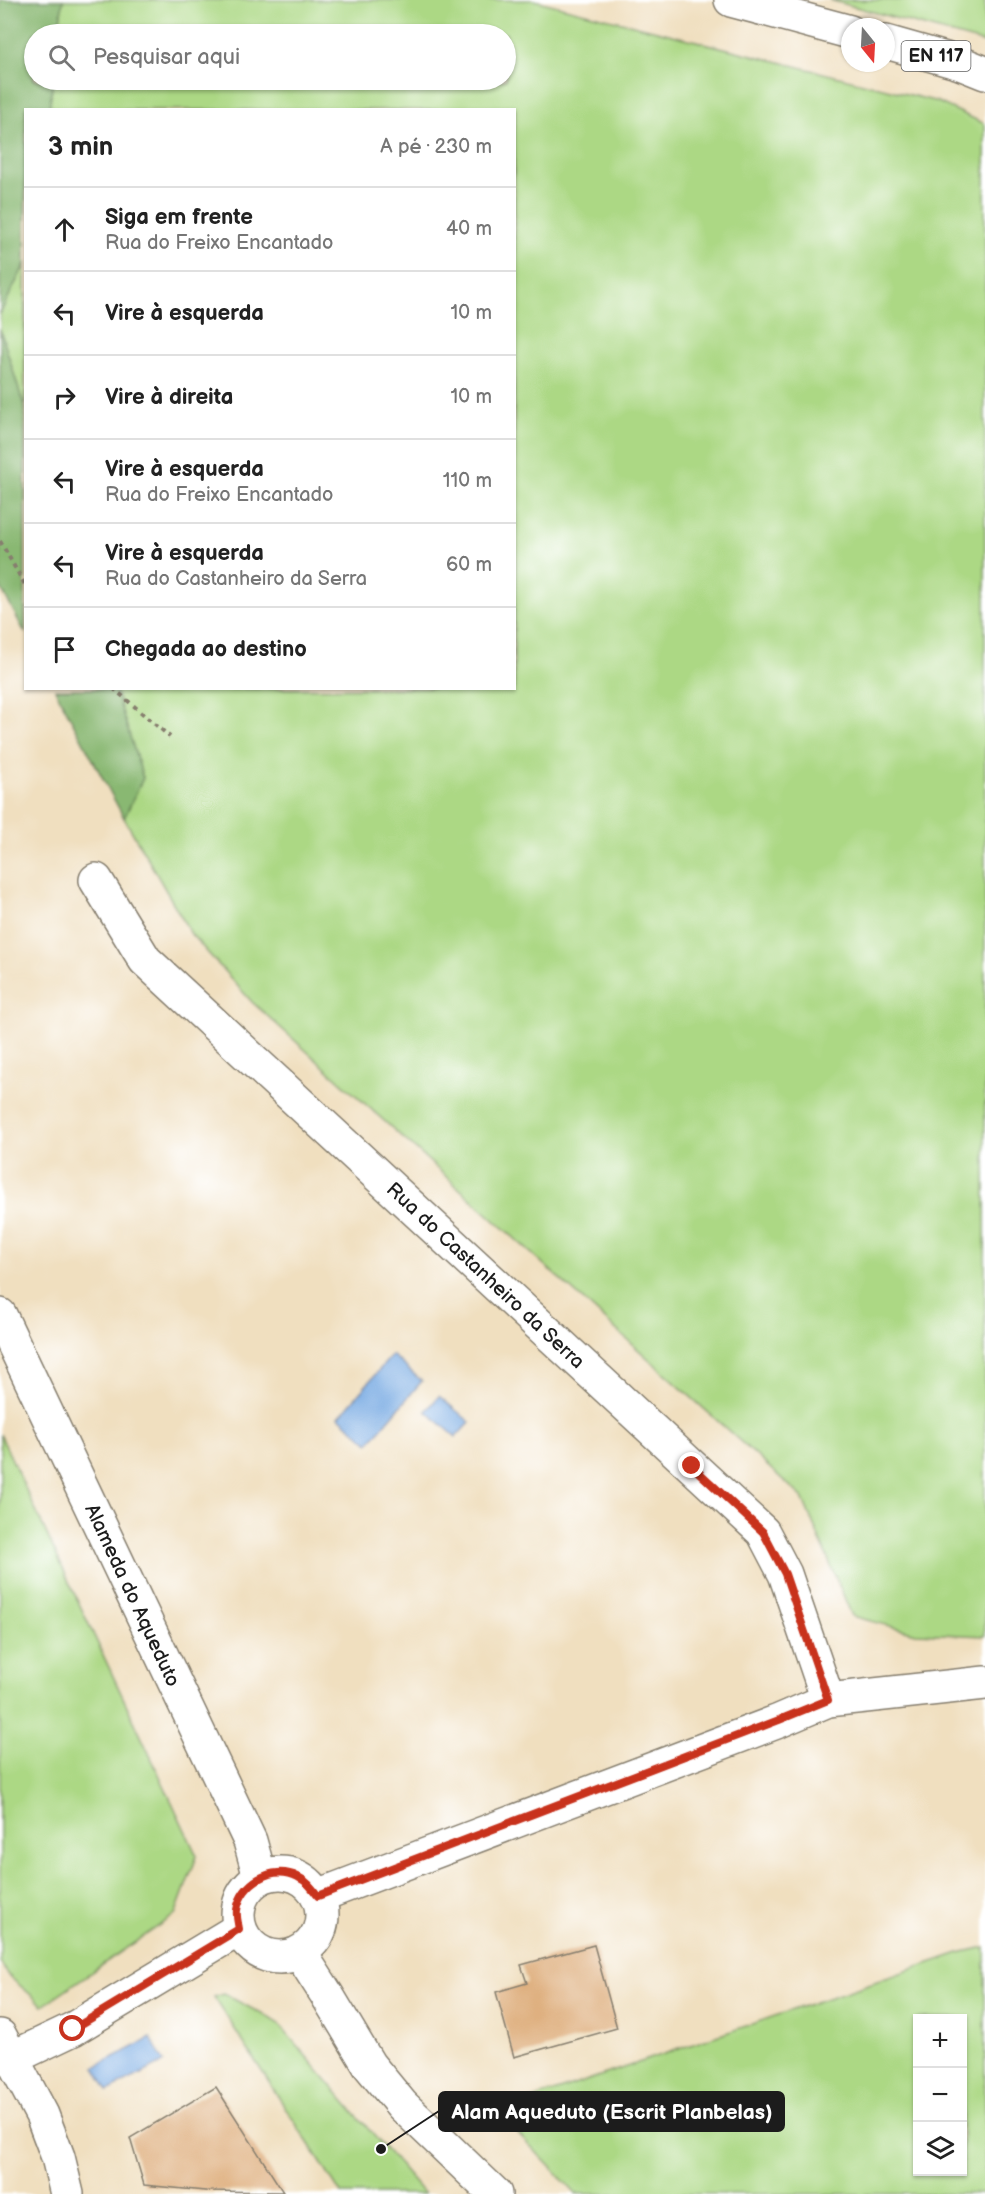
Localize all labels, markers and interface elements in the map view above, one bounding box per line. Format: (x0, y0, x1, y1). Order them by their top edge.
north arrow (841, 18, 895, 72)
search box (24, 24, 516, 90)
icon: search (45, 41, 78, 74)
road number: EN 117 (902, 41, 970, 71)
text: Pesquisar aqui (93, 44, 240, 71)
text: 3 min (48, 132, 113, 163)
text: A pé · 230 m (380, 135, 492, 159)
text: Siga em frente (105, 204, 253, 231)
icon: ahead (48, 213, 81, 246)
text: 40 m (446, 217, 492, 241)
text: Rua do Freixo Encantado (105, 231, 333, 255)
icon: left (48, 297, 81, 330)
text: Vire à esquerda (105, 300, 264, 327)
text: 10 m (451, 301, 492, 325)
icon: right (48, 381, 81, 414)
text: Vire à direita (105, 384, 233, 411)
text: 10 m (451, 385, 492, 409)
text: Vire à esquerda (105, 456, 264, 483)
icon: left (48, 465, 81, 498)
text: 110 m (443, 469, 492, 493)
text: Rua do Freixo Encantado (105, 483, 333, 507)
text: Vire à esquerda (105, 540, 264, 567)
icon: left (48, 549, 81, 582)
text: 60 m (446, 553, 492, 577)
text: Rua do Castanheiro da Serra (105, 567, 367, 591)
icon: arrive (48, 633, 81, 666)
text: Chegada ao destino (105, 636, 307, 663)
street label: Rua do Castanheiro da Serra (381, 1178, 589, 1374)
route end (678, 1452, 704, 1478)
street label: Alameda do Aqueduto (79, 1500, 185, 1691)
map controls (913, 2014, 967, 2176)
button: + (913, 2014, 967, 2068)
route start (59, 2015, 85, 2041)
button: − (913, 2068, 967, 2122)
callout: Alam Aqueduto (Escrit Planbelas) (439, 2092, 784, 2131)
text: Alam Aqueduto (Escrit Planbelas) (451, 2100, 772, 2125)
button: layers (913, 2122, 967, 2176)

